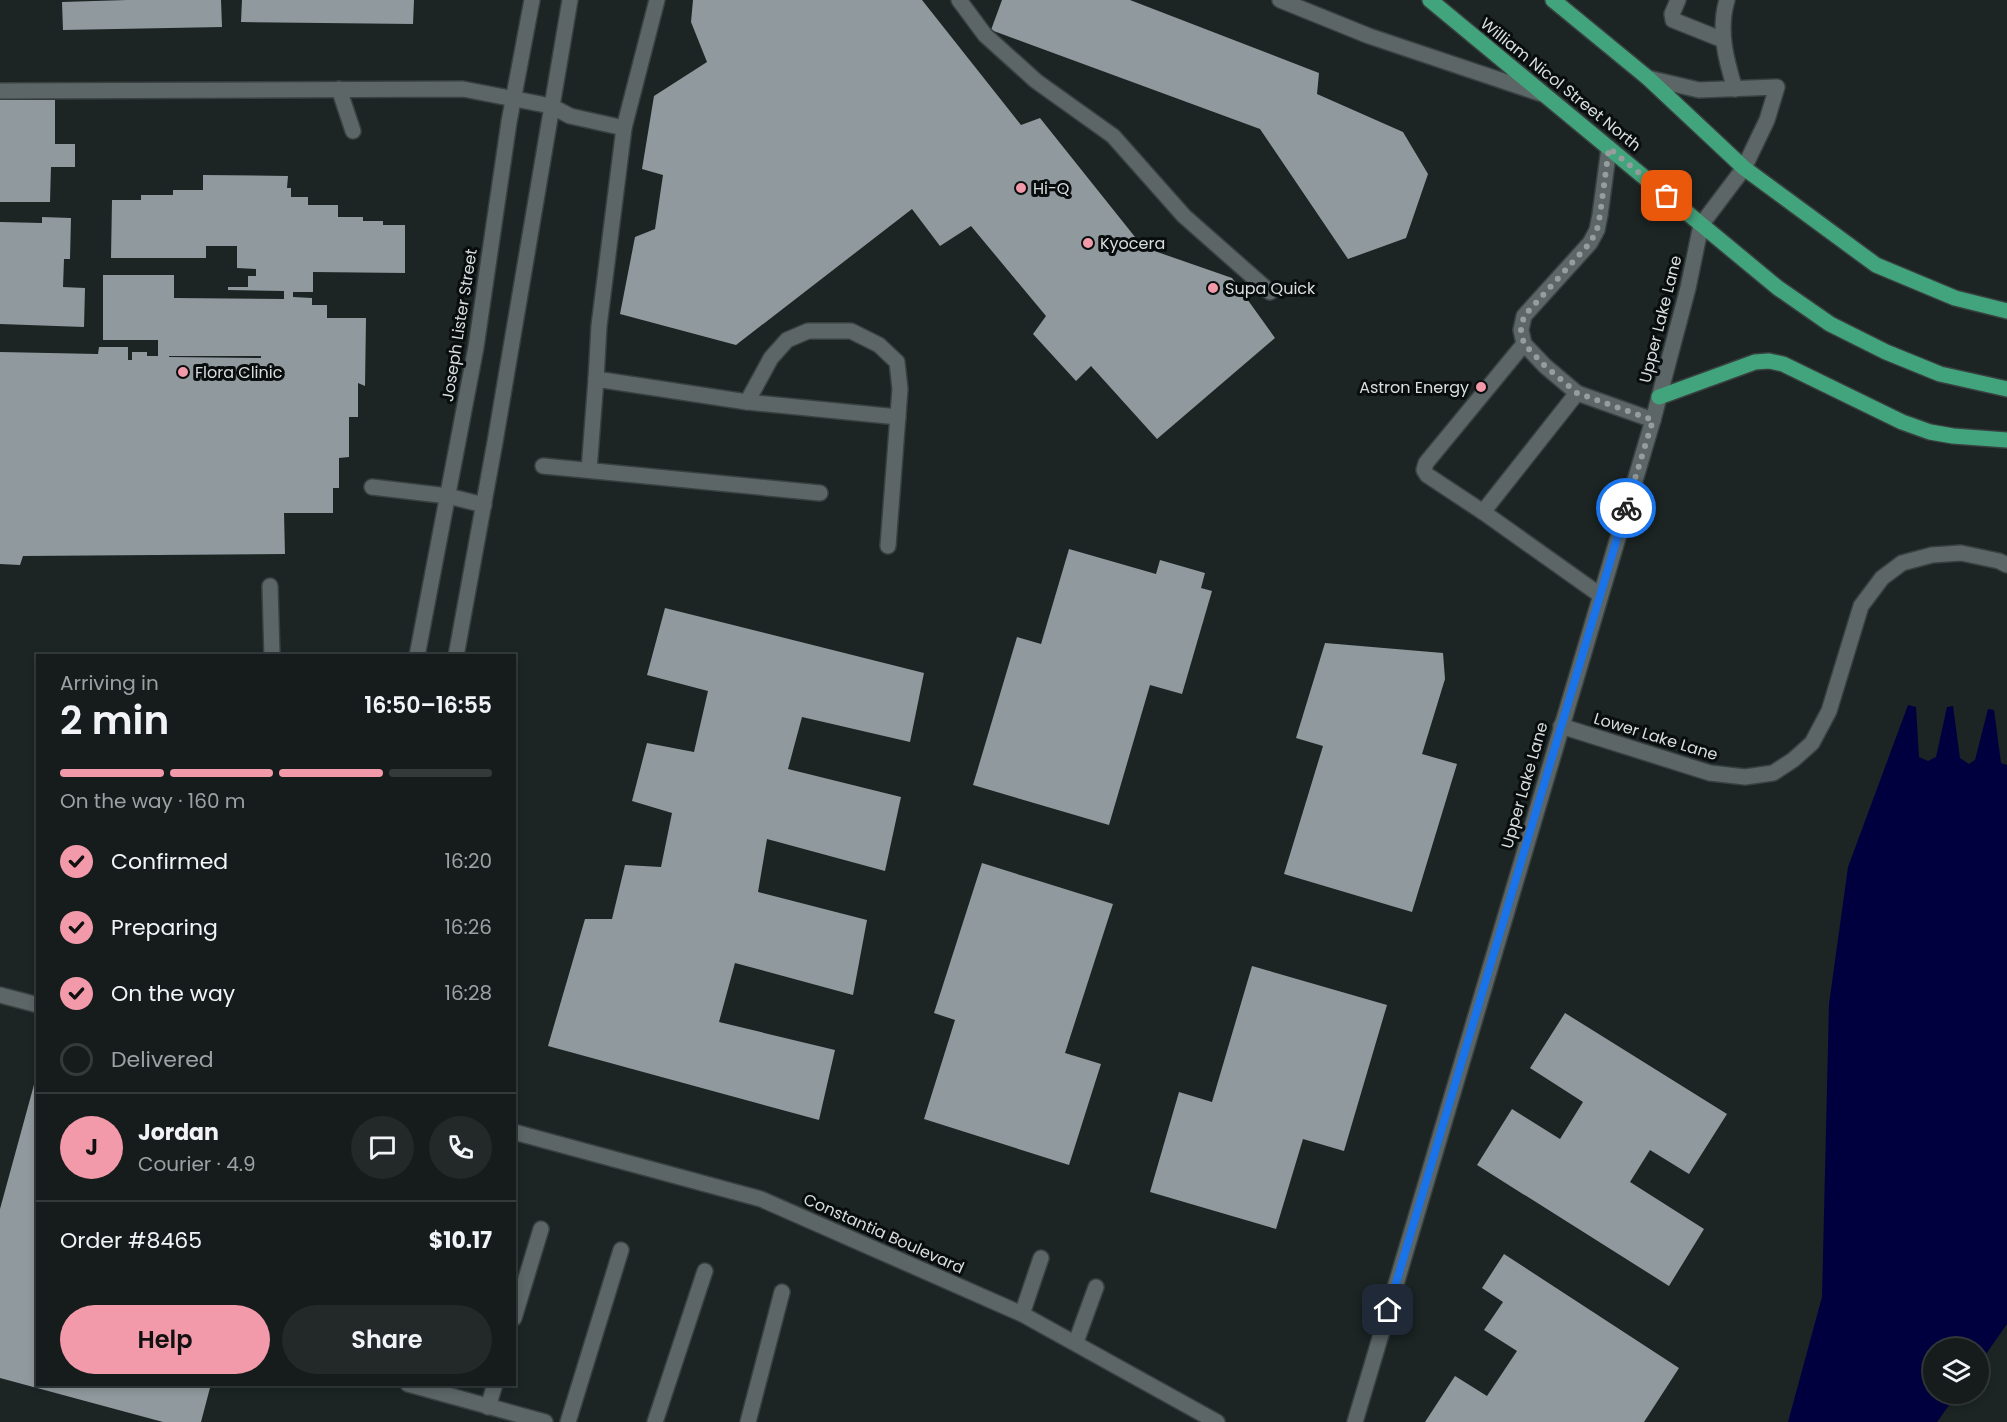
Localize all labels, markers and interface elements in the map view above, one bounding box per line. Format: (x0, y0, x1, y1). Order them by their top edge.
street label: William Nicol Street North (1475, 12, 1646, 157)
pin (1641, 170, 1692, 221)
place label: Hi-Q (1033, 177, 1070, 200)
icon: bag (1650, 179, 1683, 212)
marker: Hi-Q (1014, 181, 1028, 195)
place label: Kyocera (1100, 232, 1165, 255)
marker: Kyocera (1081, 236, 1095, 250)
street label: Joseph Lister Street (436, 247, 483, 403)
street label: Upper Lake Lane (1634, 253, 1687, 385)
place label: Supa Quick (1225, 277, 1316, 300)
marker: Supa Quick (1206, 281, 1220, 295)
place label: Flora Clinic (195, 361, 283, 384)
marker: Flora Clinic (176, 365, 190, 379)
place label: Astron Energy (1359, 376, 1469, 399)
marker: Astron Energy (1474, 380, 1488, 394)
courier (1596, 478, 1656, 538)
icon: bike (1610, 492, 1643, 525)
text: Arriving in (60, 669, 159, 697)
text: 16:50–16:55 (364, 690, 492, 721)
text: 2 min (60, 693, 169, 748)
street label: Lower Lake Lane (1591, 707, 1721, 766)
street label: Upper Lake Lane (1495, 719, 1554, 851)
text: On the way · 160 m (60, 787, 245, 815)
icon: check (60, 845, 93, 878)
text: Confirmed (111, 846, 228, 877)
text: 16:20 (445, 847, 492, 875)
icon: check (60, 911, 93, 944)
text: Preparing (111, 912, 218, 943)
text: 16:26 (444, 913, 492, 941)
icon: check (60, 977, 93, 1010)
text: On the way (111, 978, 235, 1009)
text: 16:28 (445, 979, 492, 1007)
text: Delivered (111, 1044, 214, 1075)
button: chat (351, 1116, 414, 1179)
button: phone (429, 1116, 492, 1179)
text: Jordan (138, 1117, 219, 1148)
text: J (85, 1132, 98, 1163)
text: Courier · 4.9 (138, 1150, 256, 1178)
street label: Constantia Boulevard (800, 1188, 968, 1279)
text: Order #8465 (60, 1225, 202, 1256)
text: $10.17 (429, 1225, 492, 1256)
pin (1362, 1284, 1413, 1335)
icon: home (1371, 1293, 1404, 1326)
button: Help (60, 1305, 270, 1374)
button: Share (282, 1305, 492, 1374)
map controls (1923, 1338, 1989, 1404)
button: layers (1923, 1338, 1989, 1404)

